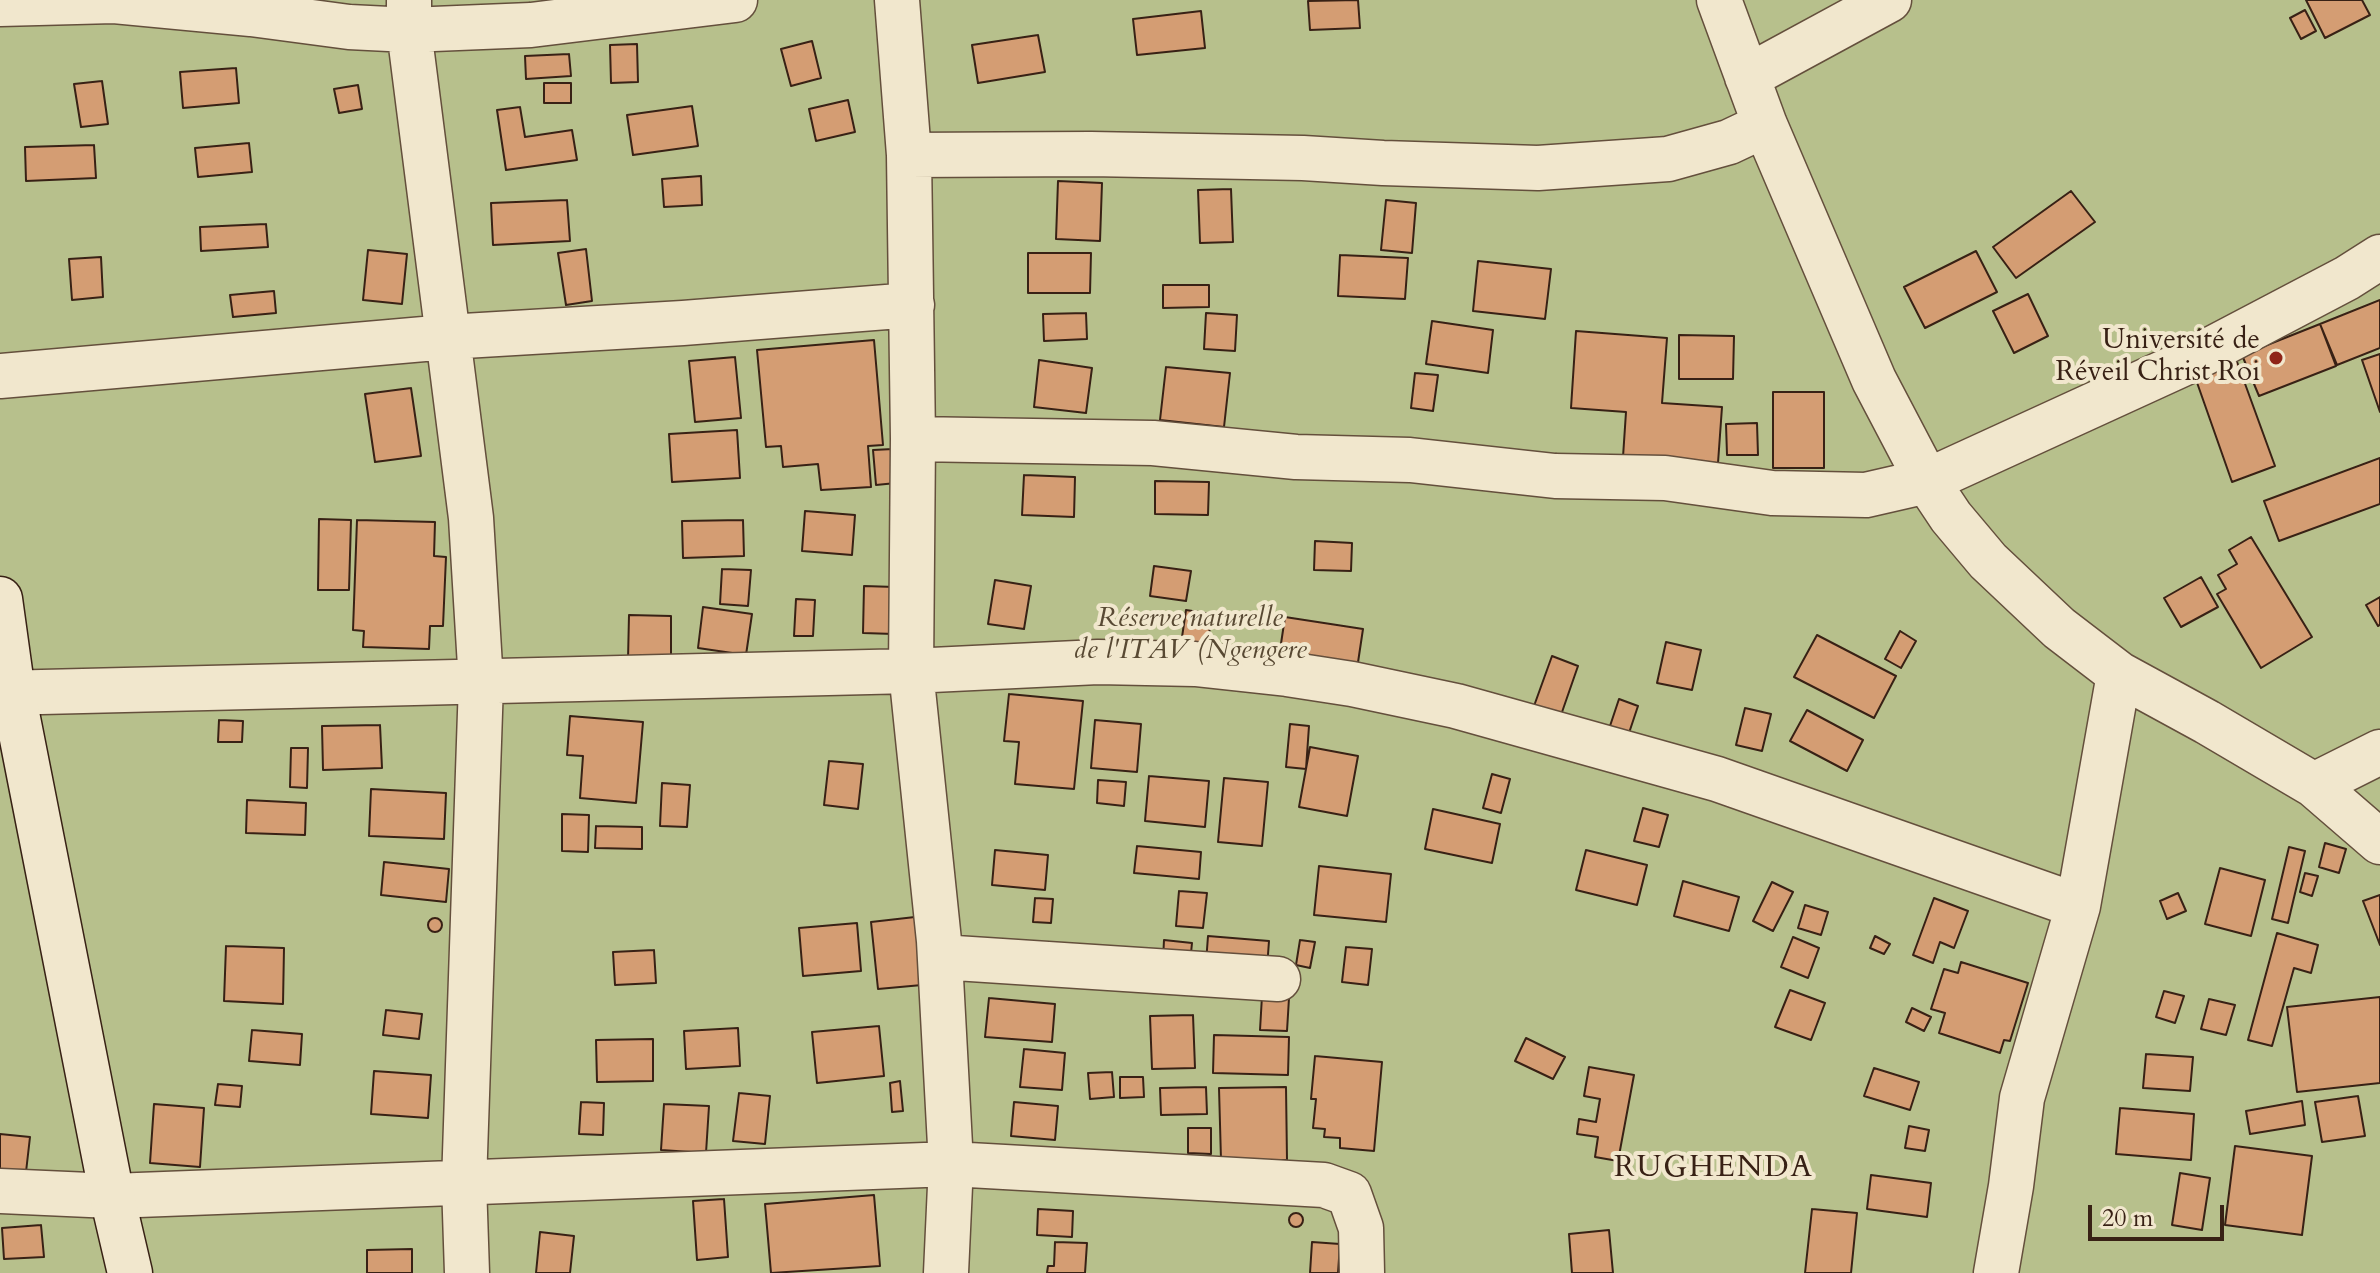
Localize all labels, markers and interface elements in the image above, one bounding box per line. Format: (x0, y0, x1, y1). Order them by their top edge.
place label: Université de Réveil Christ Roi (2055, 325, 2260, 391)
marker: Université de Réveil Christ Roi (2267, 349, 2285, 367)
park label: Réserve naturelle de l'ITAV (Ngengere (1073, 603, 1307, 669)
district label: RUGHENDA (1614, 1151, 1814, 1187)
scale bar (2092, 1189, 2228, 1239)
text: 20 m (2102, 1202, 2153, 1235)

